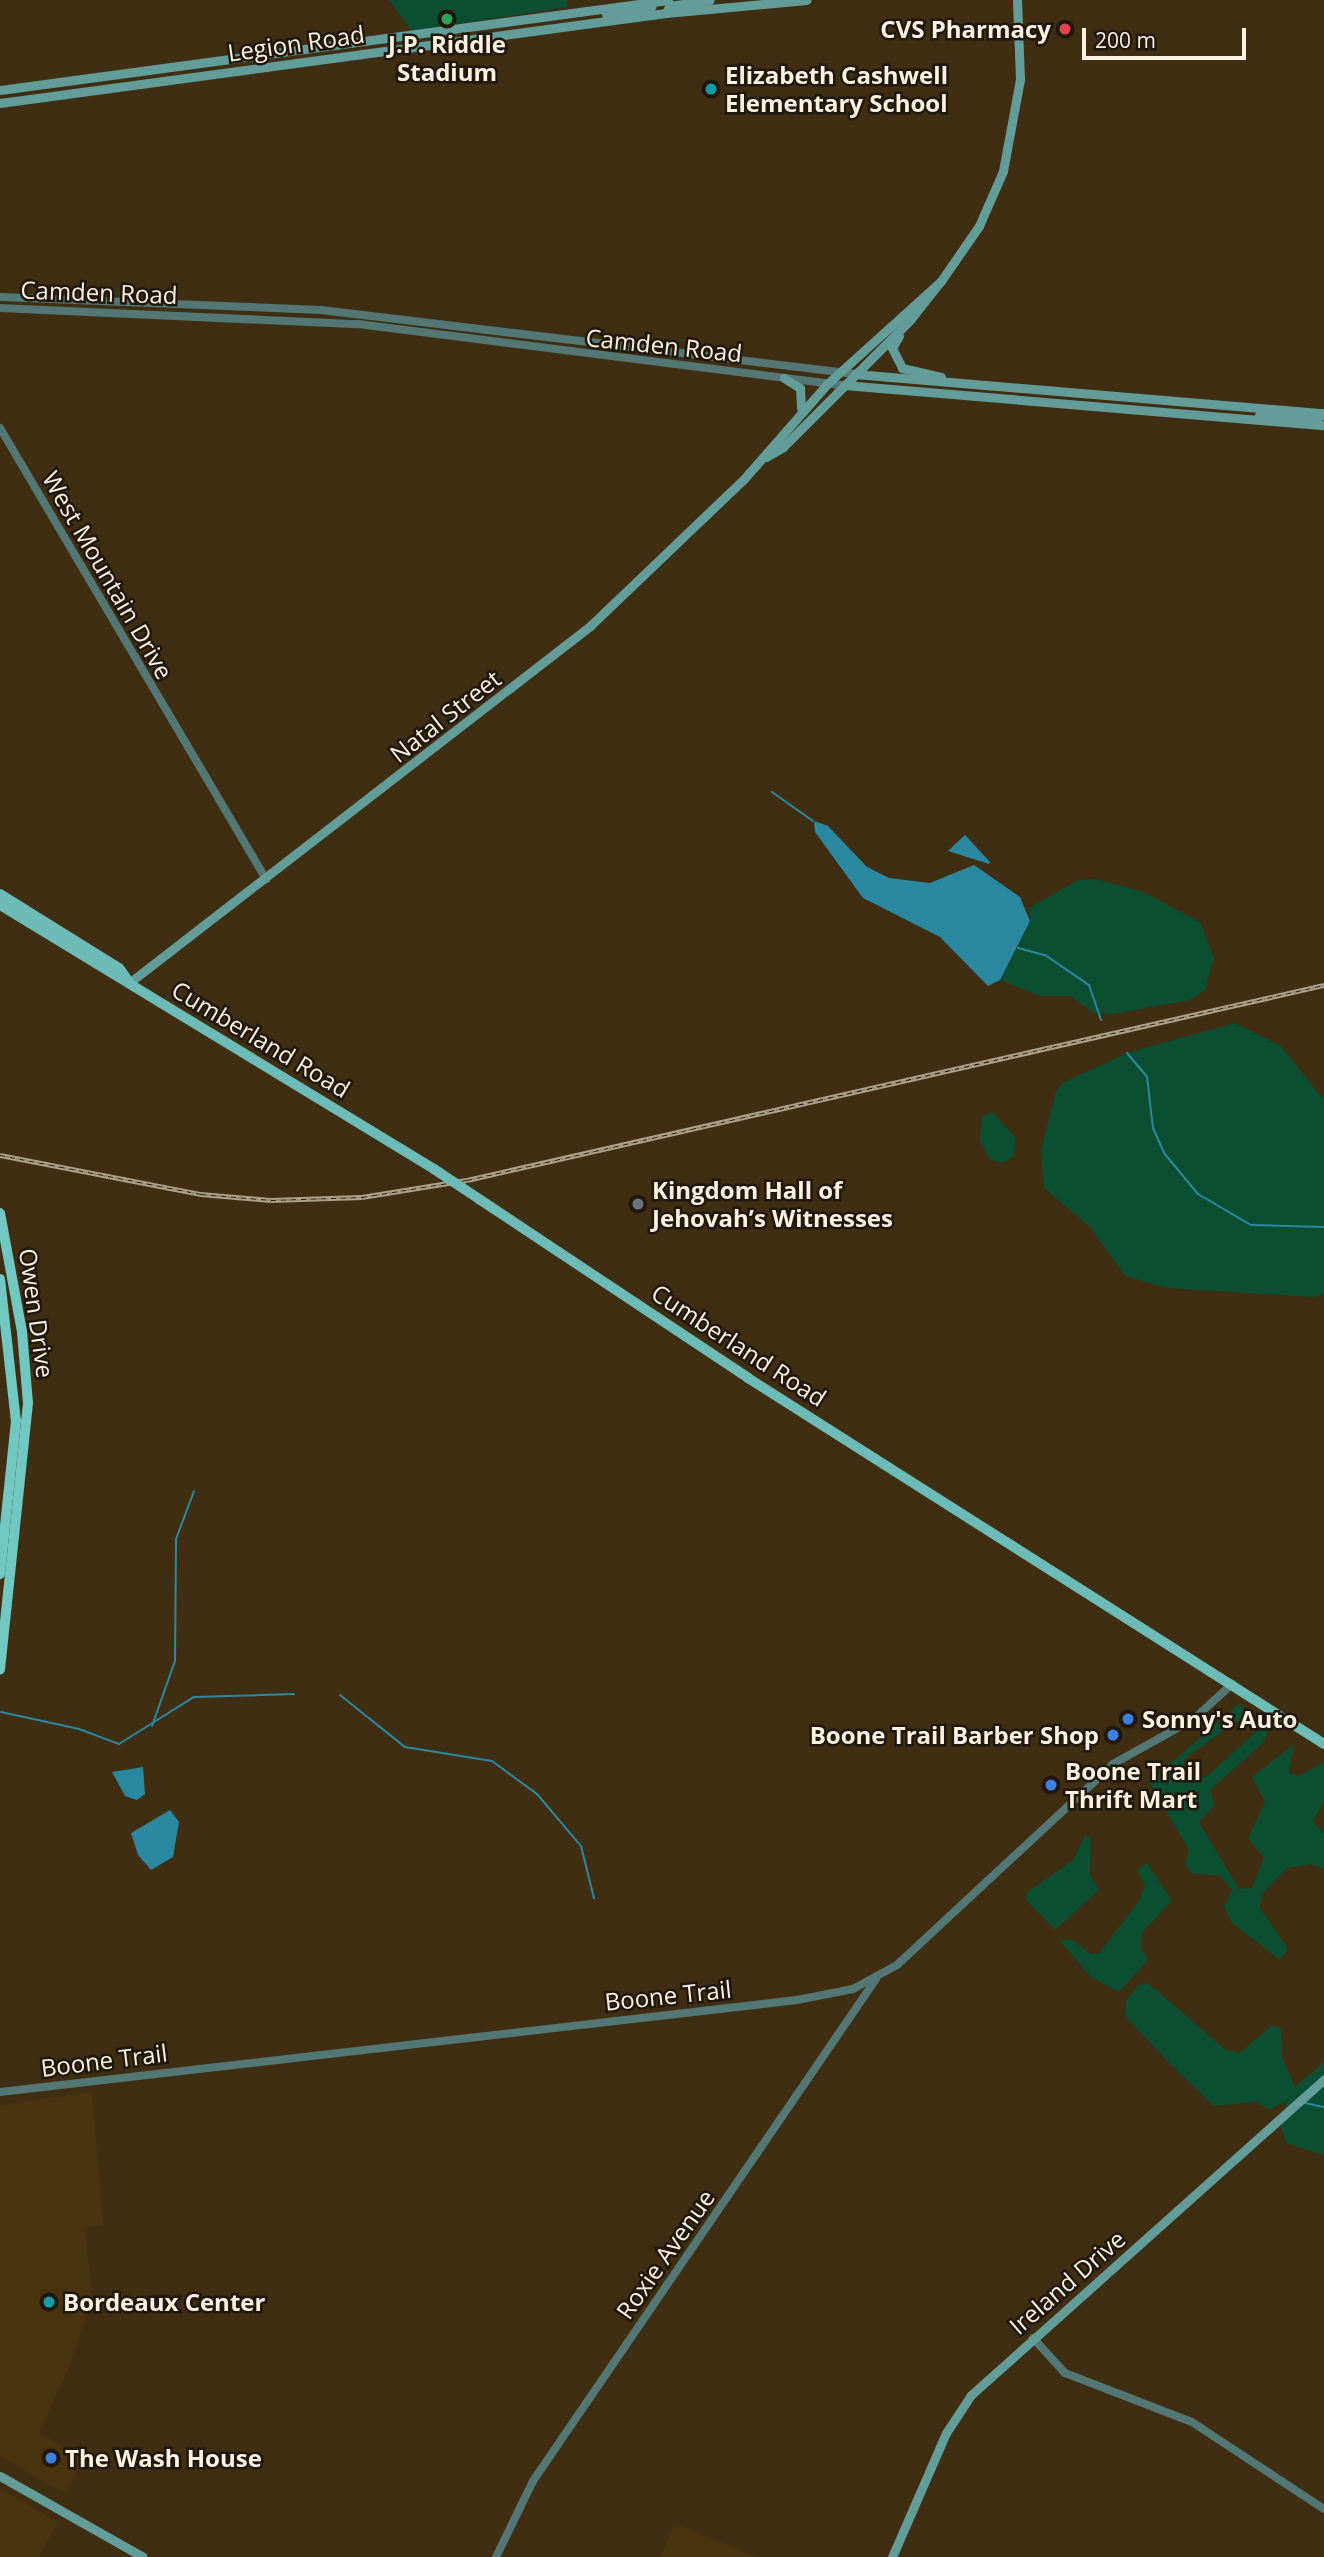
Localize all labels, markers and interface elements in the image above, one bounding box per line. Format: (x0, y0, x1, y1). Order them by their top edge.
marker: J.P. Riddle Stadium (439, 11, 455, 27)
scale bar (1086, 14, 1250, 58)
place label: CVS Pharmacy (880, 15, 1051, 43)
street label: Legion Road (226, 19, 366, 67)
marker: CVS Pharmacy (1057, 21, 1073, 37)
text: 200 m (1095, 26, 1156, 54)
place label: J.P. Riddle Stadium (388, 30, 506, 86)
place label: Elizabeth Cashwell Elementary School (725, 61, 948, 117)
marker: Elizabeth Cashwell Elementary School (703, 81, 719, 97)
street label: Camden Road (20, 275, 178, 309)
street label: Camden Road (584, 322, 744, 368)
street label: West Mountain Drive (37, 466, 179, 684)
street label: Natal Street (384, 664, 506, 768)
street label: Cumberland Road (167, 975, 355, 1103)
place label: Kingdom Hall of Jehovah’s Witnesses (652, 1176, 893, 1232)
marker: Kingdom Hall of Jehovah’s Witnesses (630, 1196, 646, 1212)
street label: Owen Drive (14, 1246, 60, 1380)
street label: Cumberland Road (646, 1278, 832, 1412)
place label: Sonny's Auto (1142, 1705, 1297, 1733)
marker: Sonny's Auto (1120, 1711, 1136, 1727)
place label: Boone Trail Barber Shop (810, 1721, 1099, 1749)
marker: Boone Trail Barber Shop (1105, 1727, 1121, 1743)
place label: Boone Trail Thrift Mart (1065, 1757, 1201, 1813)
marker: Boone Trail Thrift Mart (1043, 1777, 1059, 1793)
street label: Boone Trail (603, 1974, 733, 2016)
street label: Boone Trail (39, 2038, 169, 2082)
street label: Roxie Avenue (610, 2184, 720, 2324)
street label: Ireland Drive (1003, 2224, 1131, 2340)
place label: Bordeaux Center (63, 2288, 265, 2316)
marker: Bordeaux Center (41, 2294, 57, 2310)
place label: The Wash House (65, 2444, 262, 2472)
marker: The Wash House (43, 2450, 59, 2466)

